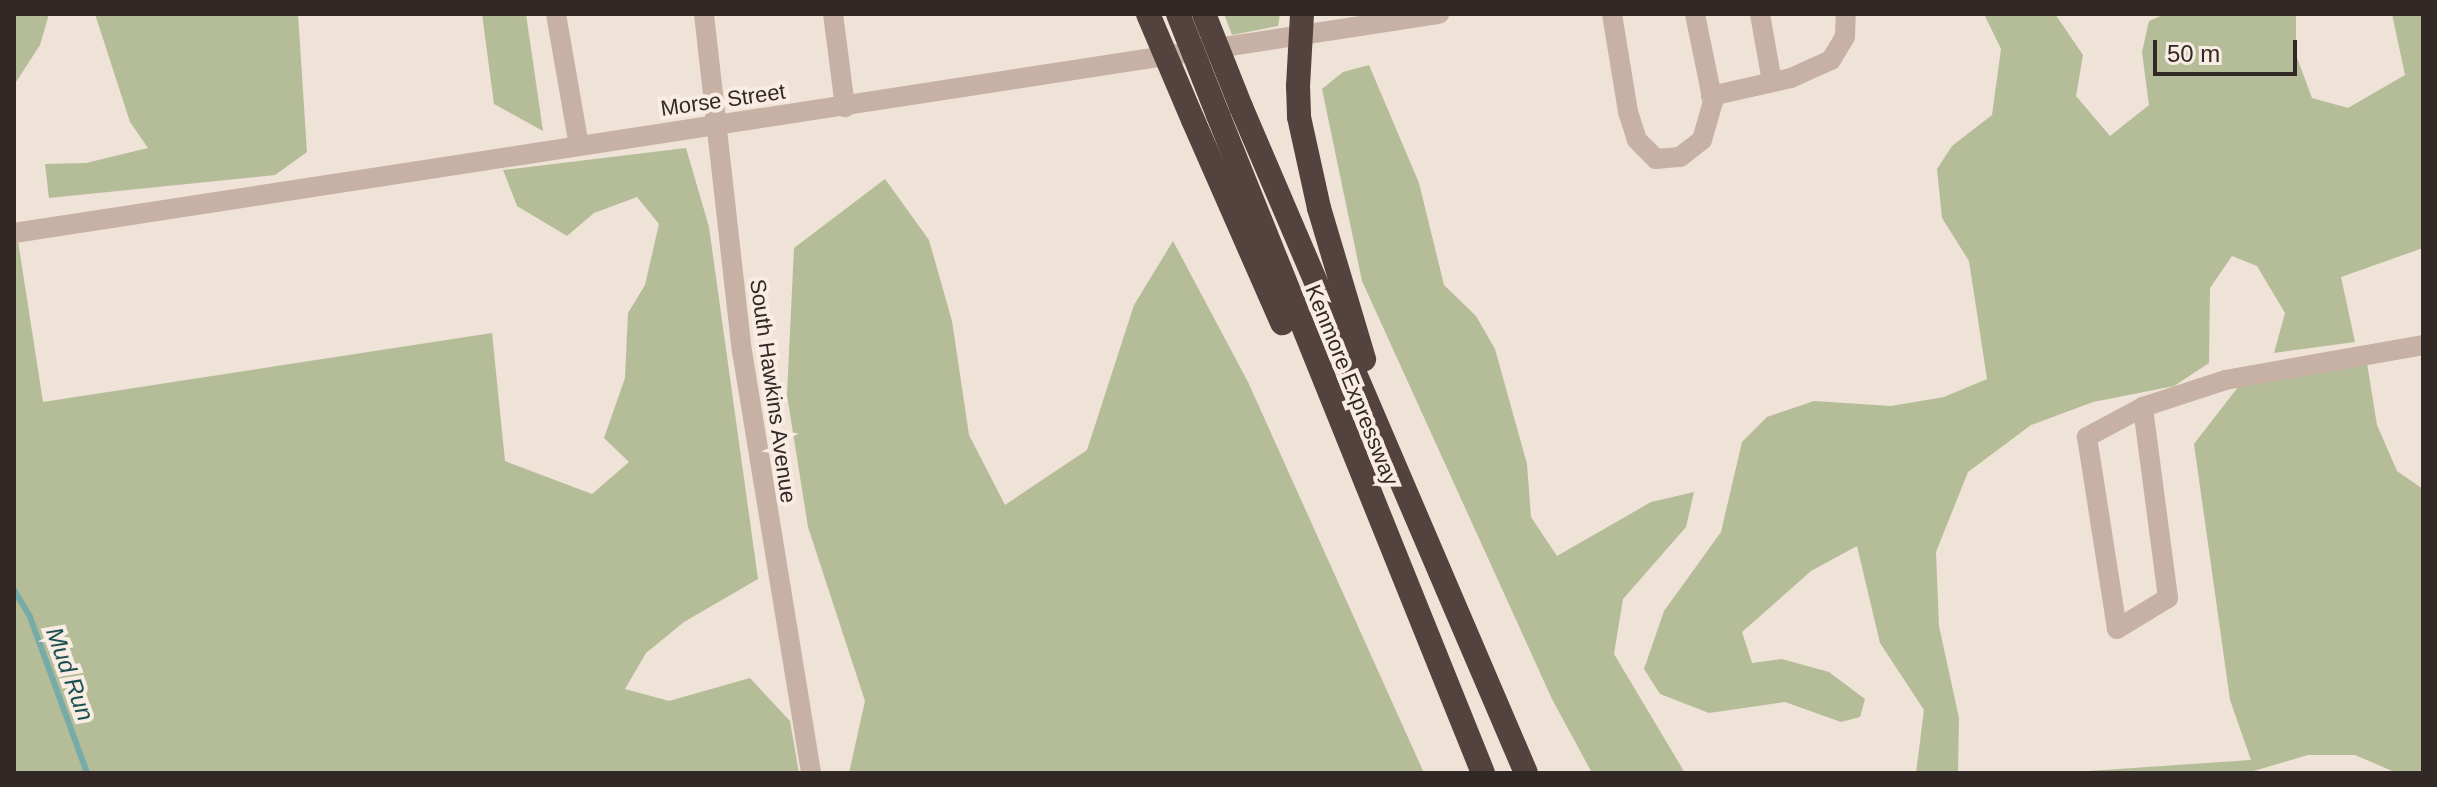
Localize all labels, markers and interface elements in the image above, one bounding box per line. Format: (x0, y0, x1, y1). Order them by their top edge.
scale bar (2157, 24, 2301, 74)
text: 50 m (2167, 40, 2220, 67)
street label: Morse Street (659, 78, 787, 122)
street label: South Hawkins Avenue (744, 277, 802, 505)
street label: Kenmore Expressway (1300, 281, 1404, 489)
water label: Mud Run (40, 623, 100, 725)

